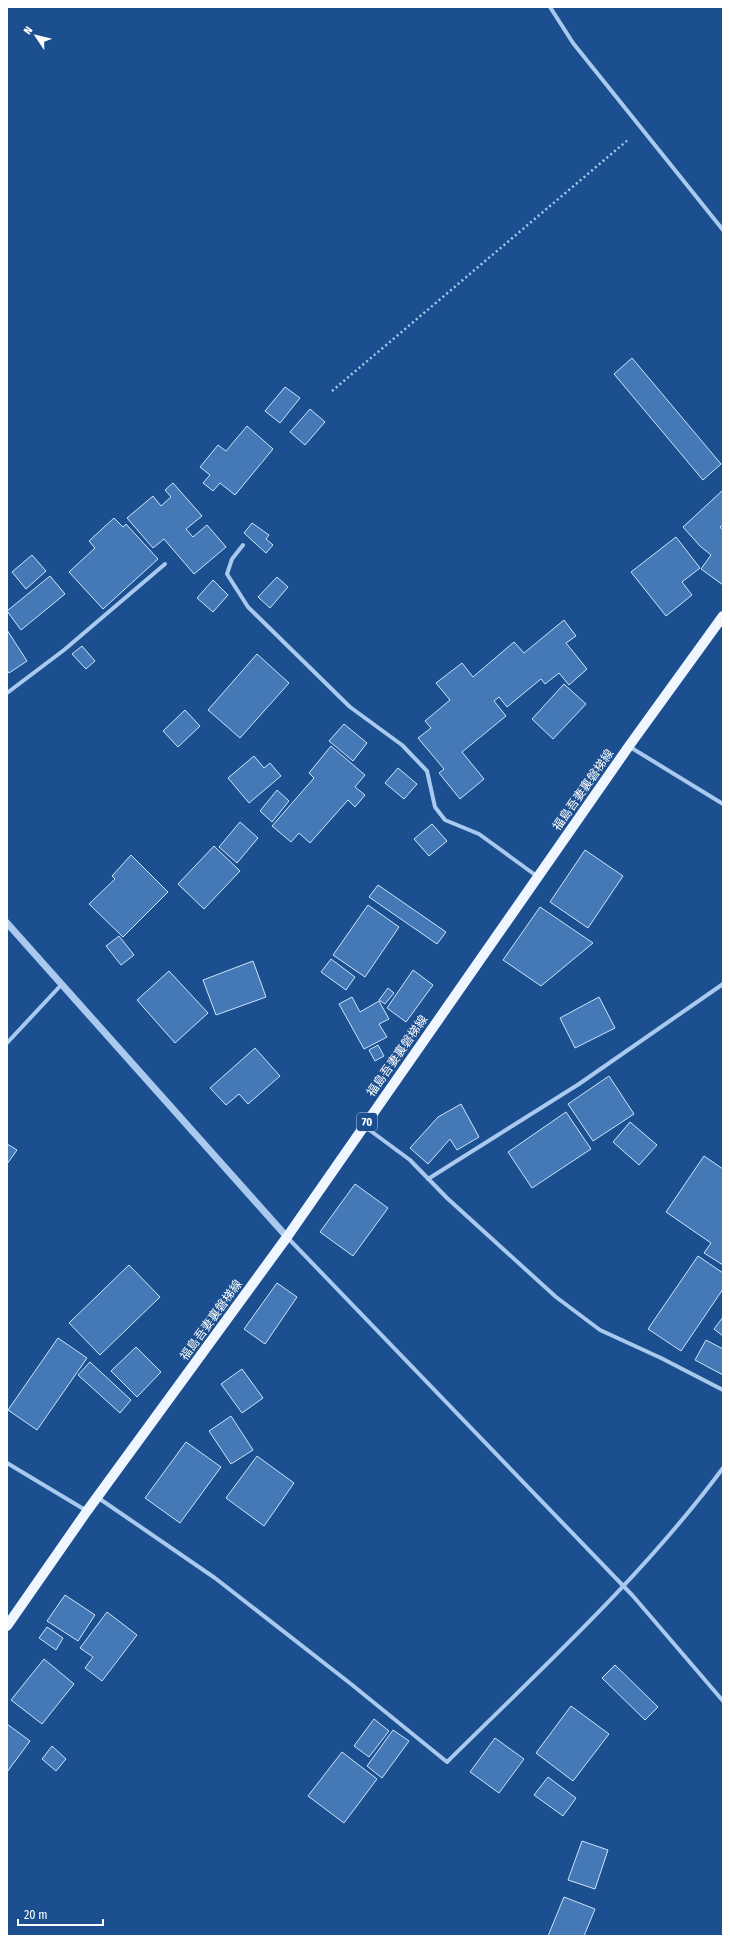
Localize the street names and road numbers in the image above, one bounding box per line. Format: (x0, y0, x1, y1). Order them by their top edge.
street label: 福島吾妻裏磐梯線 (550, 747, 616, 833)
street label: 福島吾妻裏磐梯線 (364, 1013, 430, 1099)
road number: 70 (357, 1113, 377, 1131)
street label: 福島吾妻裏磐梯線 (177, 1277, 245, 1363)

